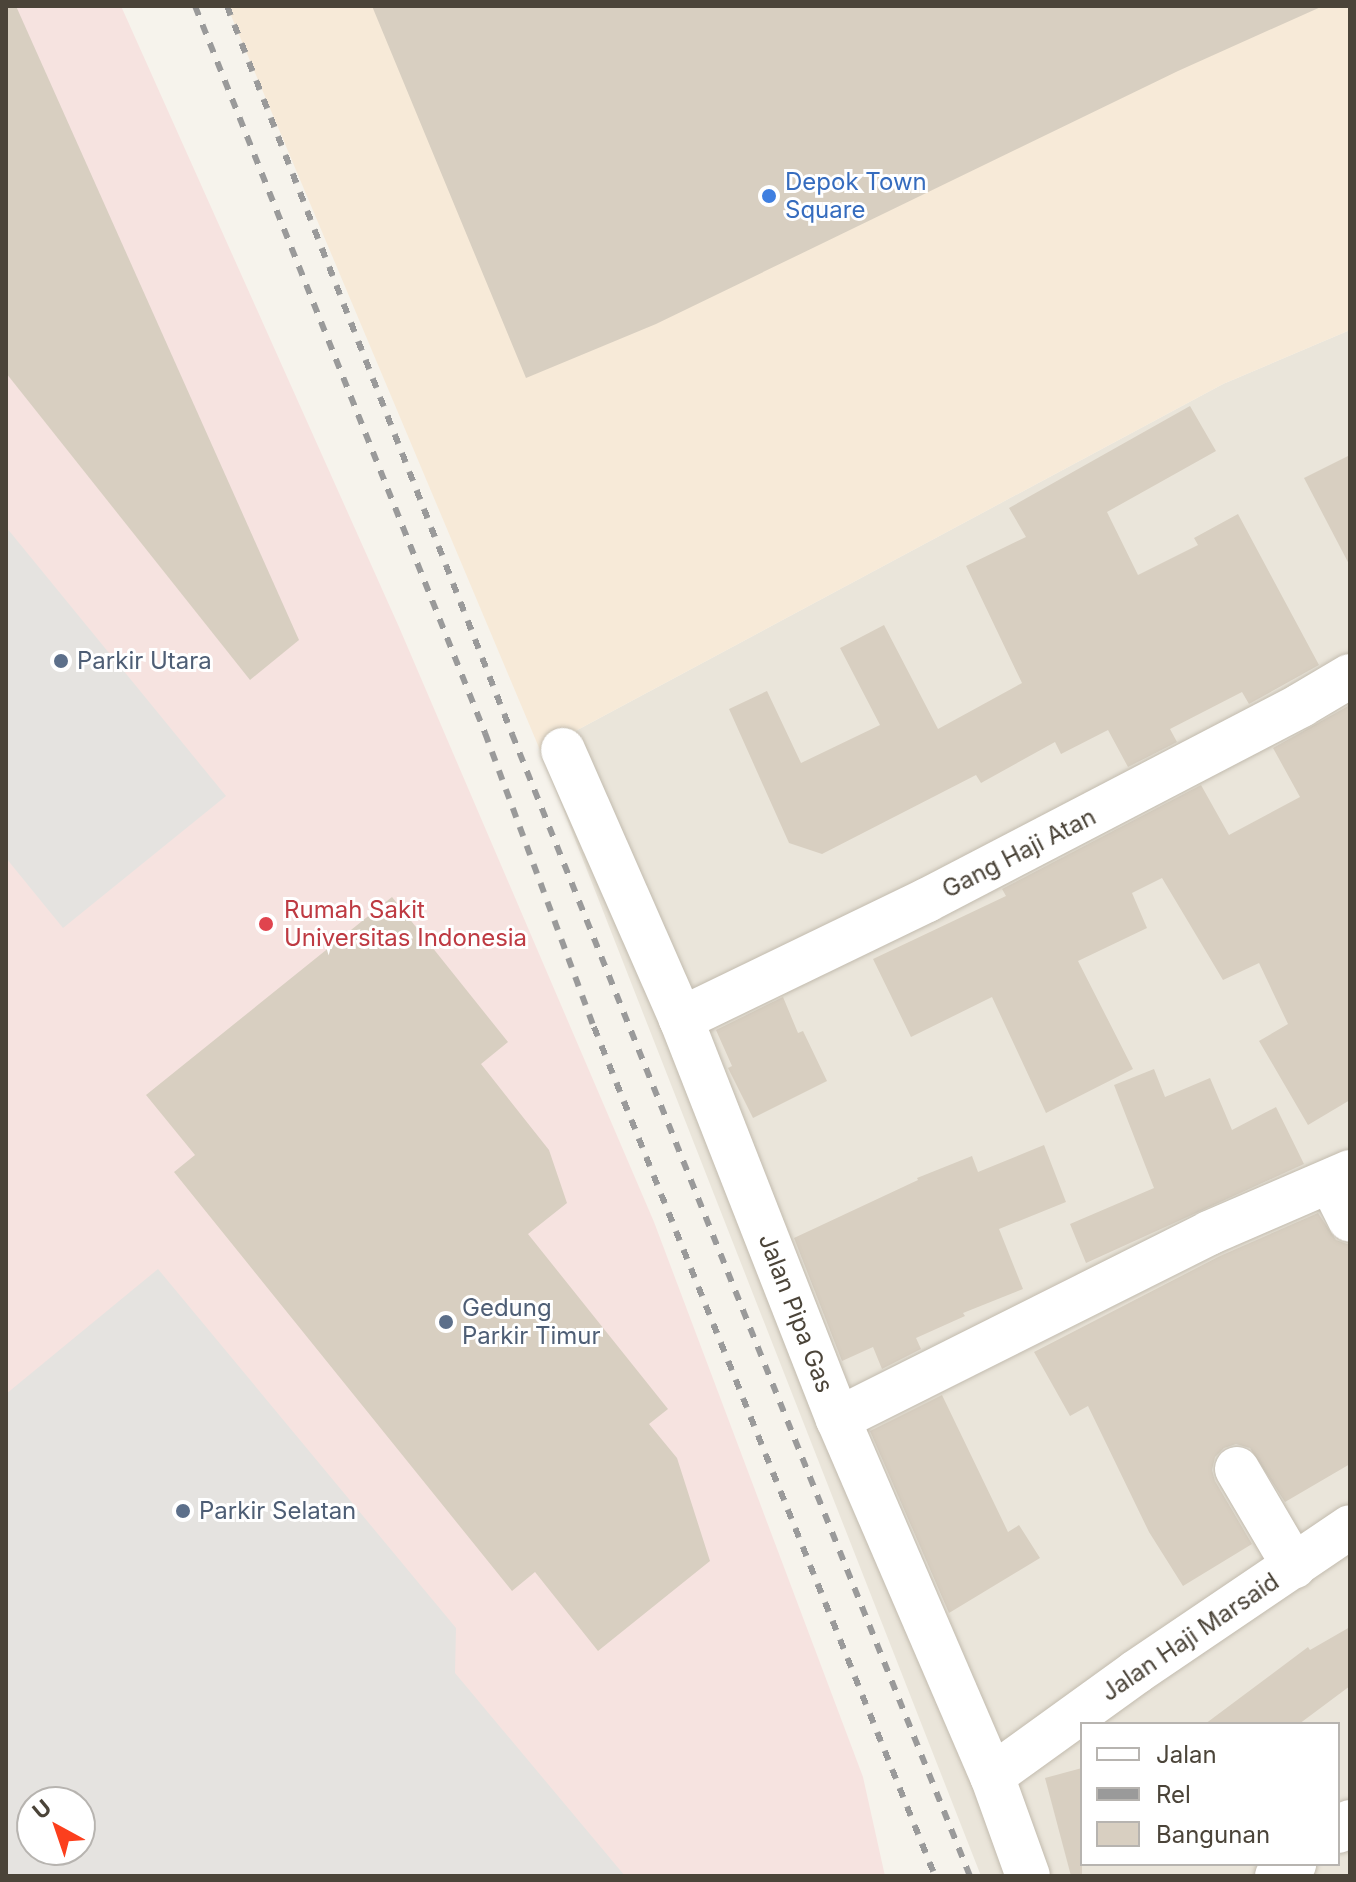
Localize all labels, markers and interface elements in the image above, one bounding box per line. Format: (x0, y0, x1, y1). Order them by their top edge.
place label: Depok Town Square (785, 168, 927, 224)
marker: Depok Town Square (760, 187, 778, 205)
place label: Parkir Utara (77, 647, 212, 675)
marker: Parkir Utara (52, 652, 70, 670)
street label: Gang Haji Atan (937, 802, 1101, 904)
place label: Rumah Sakit Universitas Indonesia (284, 896, 527, 952)
marker: Rumah Sakit Universitas Indonesia (255, 913, 277, 935)
street label: Jalan Pipa Gas (752, 1230, 840, 1396)
place label: Gedung Parkir Timur (462, 1294, 601, 1350)
marker: Gedung Parkir Timur (437, 1313, 455, 1331)
place label: Parkir Selatan (199, 1497, 356, 1525)
marker: Parkir Selatan (174, 1502, 192, 1520)
street label: Jalan Haji Marsaid (1096, 1567, 1284, 1707)
legend (1080, 1722, 1340, 1866)
text: Jalan (1156, 1740, 1217, 1769)
text: Rel (1156, 1780, 1191, 1809)
north arrow (16, 1786, 96, 1866)
text: U (27, 1794, 56, 1824)
text: Bangunan (1156, 1820, 1270, 1849)

